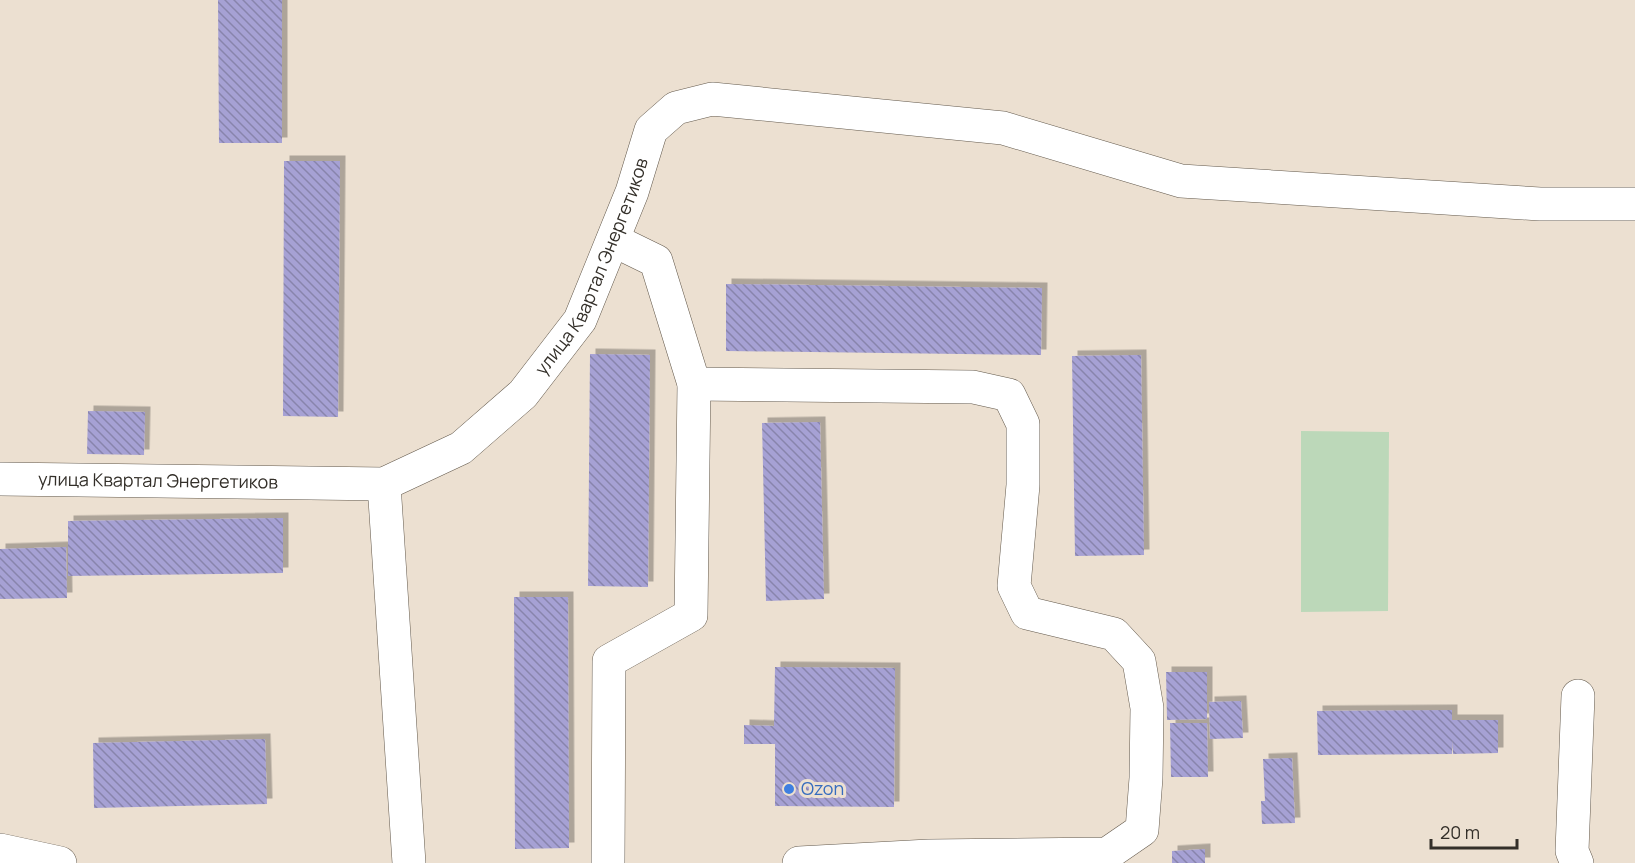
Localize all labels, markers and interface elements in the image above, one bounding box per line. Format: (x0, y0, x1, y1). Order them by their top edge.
street label: улица Квартал Энергетиков (529, 154, 653, 379)
street label: улица Квартал Энергетиков (38, 466, 278, 494)
place label: Ozon (801, 776, 844, 800)
marker: Ozon (782, 782, 796, 796)
scale bar (1431, 812, 1516, 850)
text: 20 m (1440, 820, 1480, 844)

